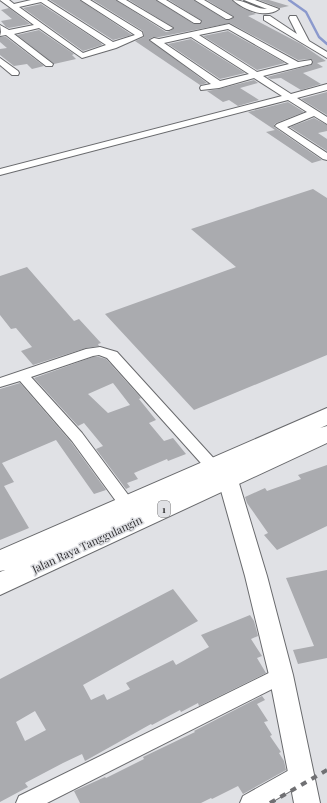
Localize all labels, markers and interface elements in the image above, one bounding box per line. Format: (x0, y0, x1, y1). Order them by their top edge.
road number: 1 (158, 501, 170, 517)
street label: Jalan Raya Tanggulangin (29, 512, 145, 577)

